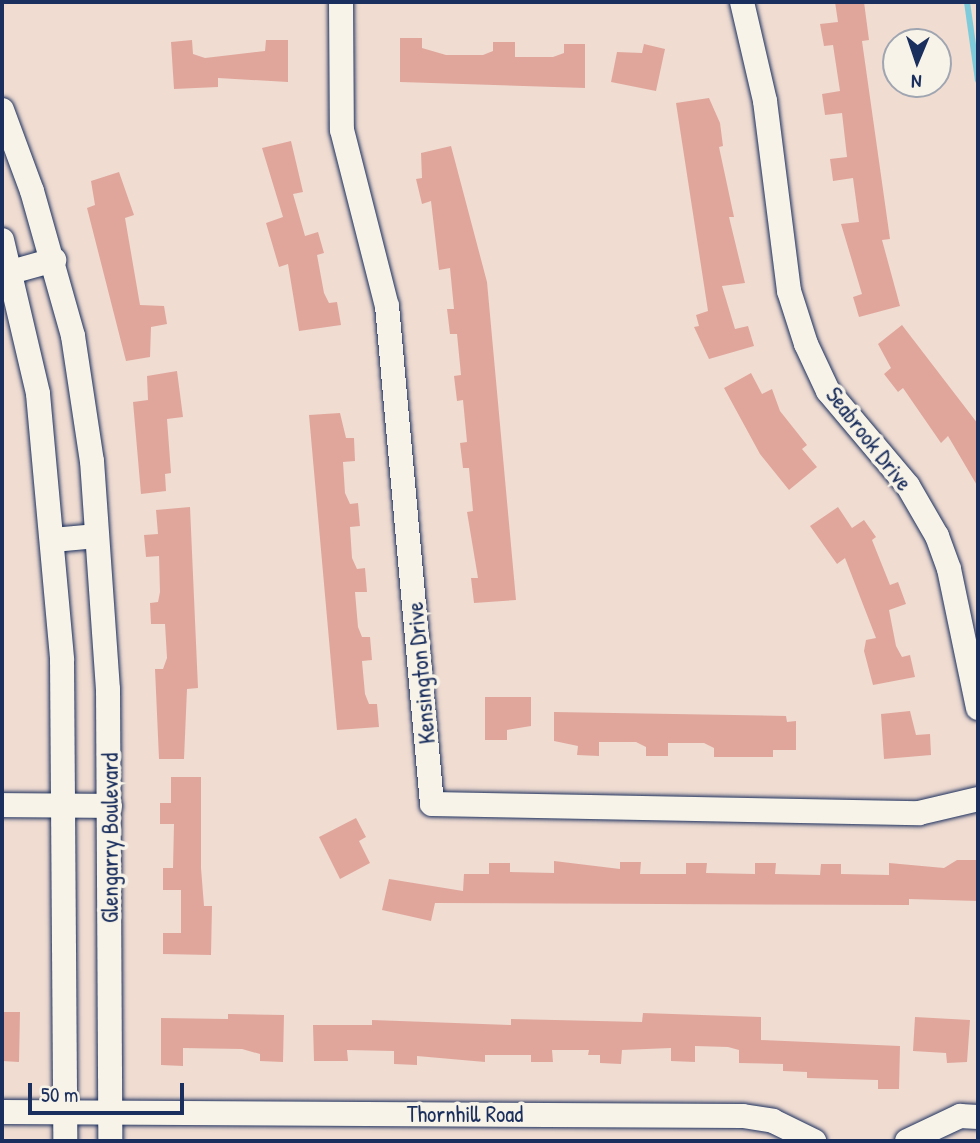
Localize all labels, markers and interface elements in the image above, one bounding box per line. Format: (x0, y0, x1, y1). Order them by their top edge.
north arrow (882, 28, 952, 98)
text: N (911, 69, 922, 95)
street label: Seabrook Drive (820, 382, 918, 496)
street label: Kensington Drive (401, 601, 441, 745)
street label: Glengarry Boulevard (96, 753, 124, 923)
scale bar (32, 1070, 187, 1114)
text: 50 m (41, 1080, 78, 1109)
street label: Thornhill Road (407, 1100, 523, 1128)

